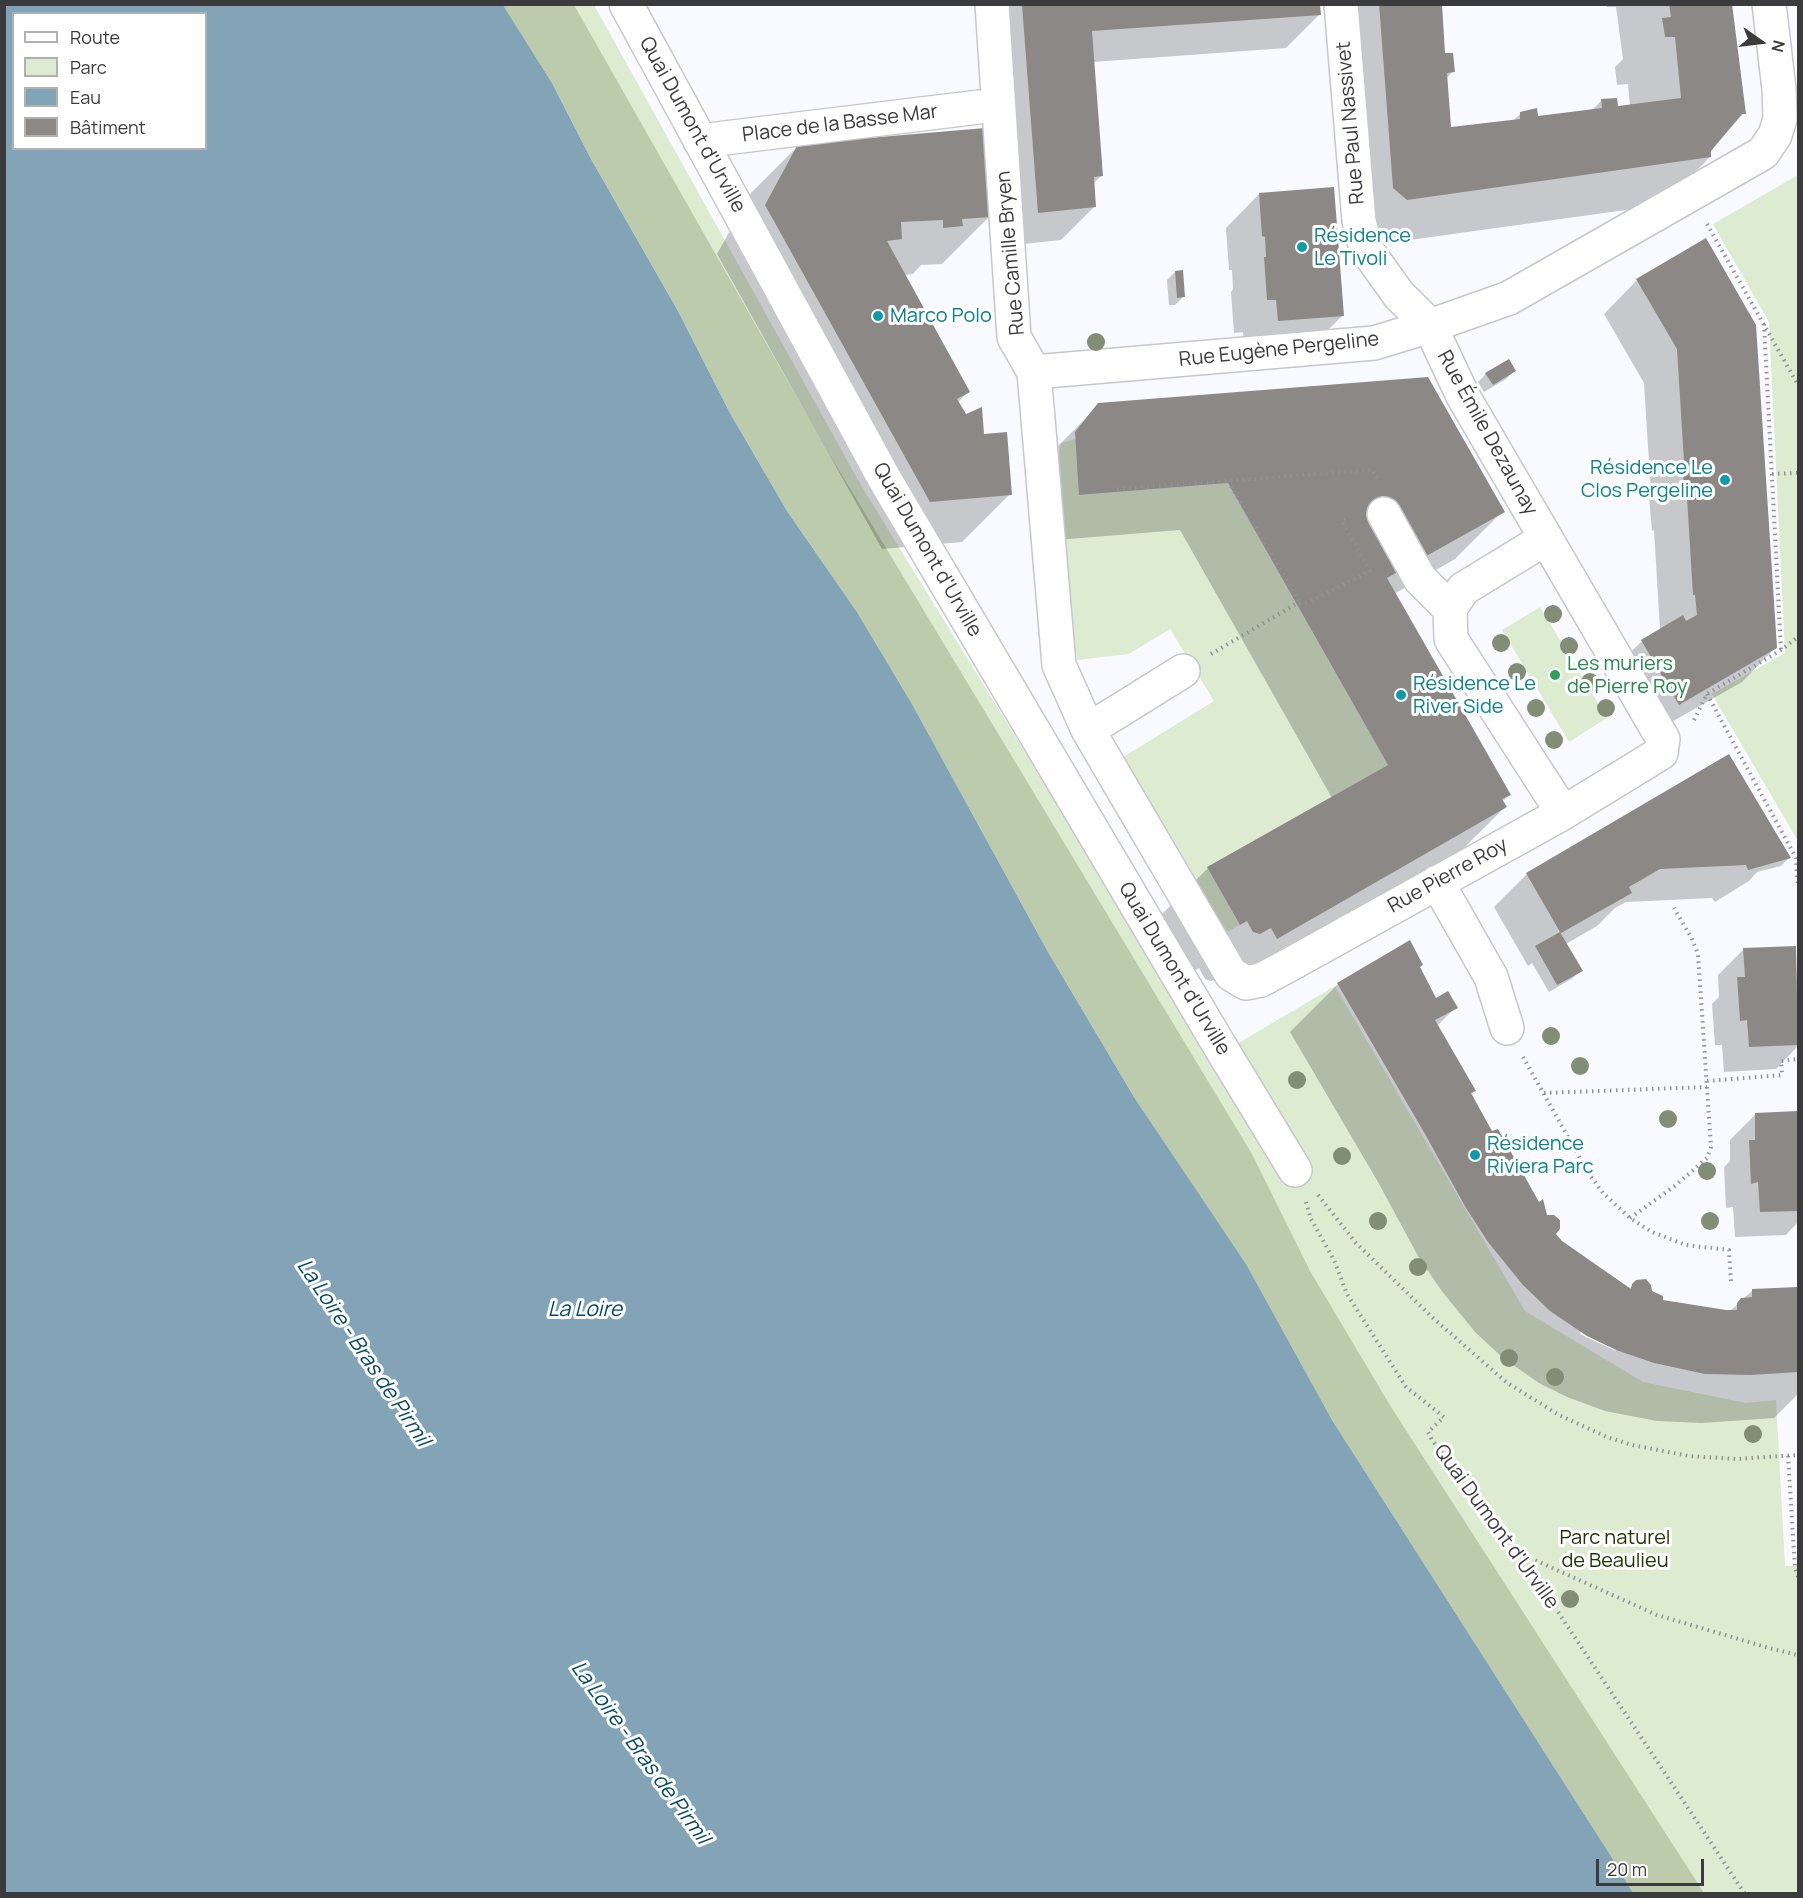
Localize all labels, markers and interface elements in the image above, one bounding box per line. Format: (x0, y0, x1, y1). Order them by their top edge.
legend (12, 12, 207, 150)
north arrow (1731, 12, 1791, 72)
text: Route (70, 25, 120, 49)
street label: Quai Dumont d'Urville (634, 33, 750, 217)
text: N (1766, 38, 1791, 55)
street label: Rue Paul Nassivet (1332, 41, 1370, 205)
text: Parc (70, 55, 107, 79)
text: Eau (70, 85, 101, 109)
street label: Place de la Basse Mar (741, 100, 939, 148)
text: Bâtiment (70, 115, 146, 139)
street label: Rue Camille Bryen (992, 170, 1030, 336)
place label: Résidence Le Tivoli (1314, 224, 1411, 271)
marker: Résidence Le Tivoli (1295, 240, 1309, 254)
place label: Marco Polo (890, 304, 992, 328)
marker: Marco Polo (871, 309, 885, 323)
street label: Rue Eugène Pergeline (1178, 328, 1380, 372)
street label: Rue Émile Dezaunay (1432, 346, 1542, 520)
place label: Résidence Le Clos Pergeline (1581, 456, 1713, 503)
street label: Quai Dumont d'Urville (867, 459, 987, 641)
marker: Résidence Le Clos Pergeline (1718, 473, 1732, 487)
place label: Les muriers de Pierre Roy (1567, 652, 1687, 699)
marker: Les muriers de Pierre Roy (1548, 668, 1562, 682)
place label: Résidence Le River Side (1413, 672, 1536, 719)
marker: Résidence Le River Side (1394, 688, 1408, 702)
street label: Rue Pierre Roy (1384, 833, 1512, 919)
street label: Quai Dumont d'Urville (1113, 878, 1235, 1060)
place label: Résidence Riviera Parc (1487, 1132, 1594, 1179)
marker: Résidence Riviera Parc (1468, 1148, 1482, 1162)
water label: La Loire - Bras de Pirmil (291, 1255, 435, 1451)
water label: La Loire (548, 1297, 622, 1323)
street label: Quai Dumont d'Urville (1428, 1440, 1564, 1614)
park label: Parc naturel de Beaulieu (1559, 1526, 1671, 1573)
water label: La Loire - Bras de Pirmil (565, 1657, 715, 1849)
scale bar (1599, 1847, 1707, 1885)
text: 20 m (1607, 1857, 1647, 1881)

